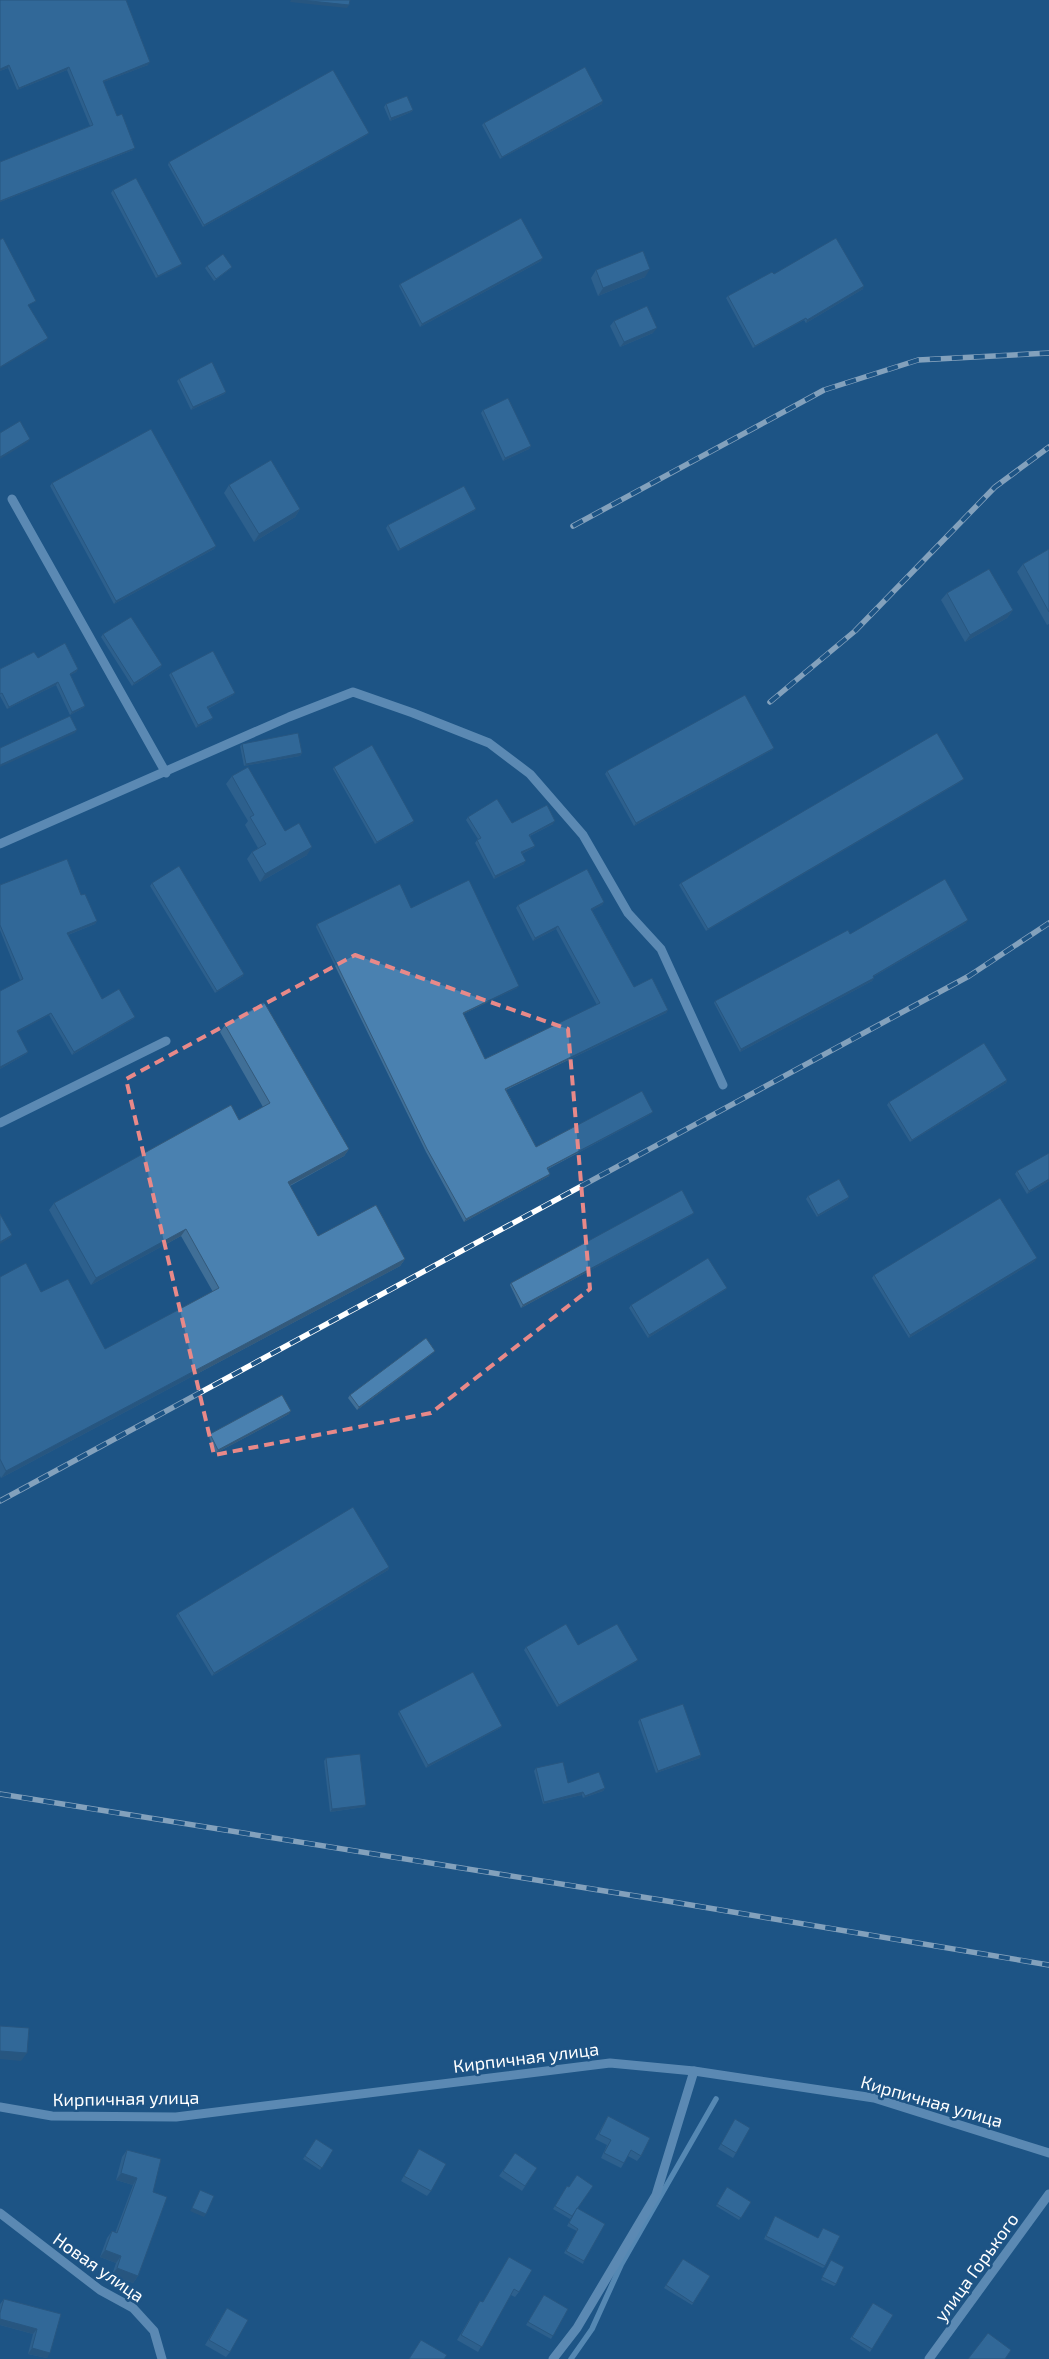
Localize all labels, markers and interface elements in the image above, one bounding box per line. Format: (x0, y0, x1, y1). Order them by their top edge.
street label: Кирпичная улица (452, 2037, 600, 2077)
street label: Кирпичная улица (858, 2070, 1006, 2132)
street label: Кирпичная улица (52, 2086, 200, 2110)
street label: улица Горького (929, 2208, 1023, 2326)
street label: Новая улица (49, 2228, 149, 2306)

